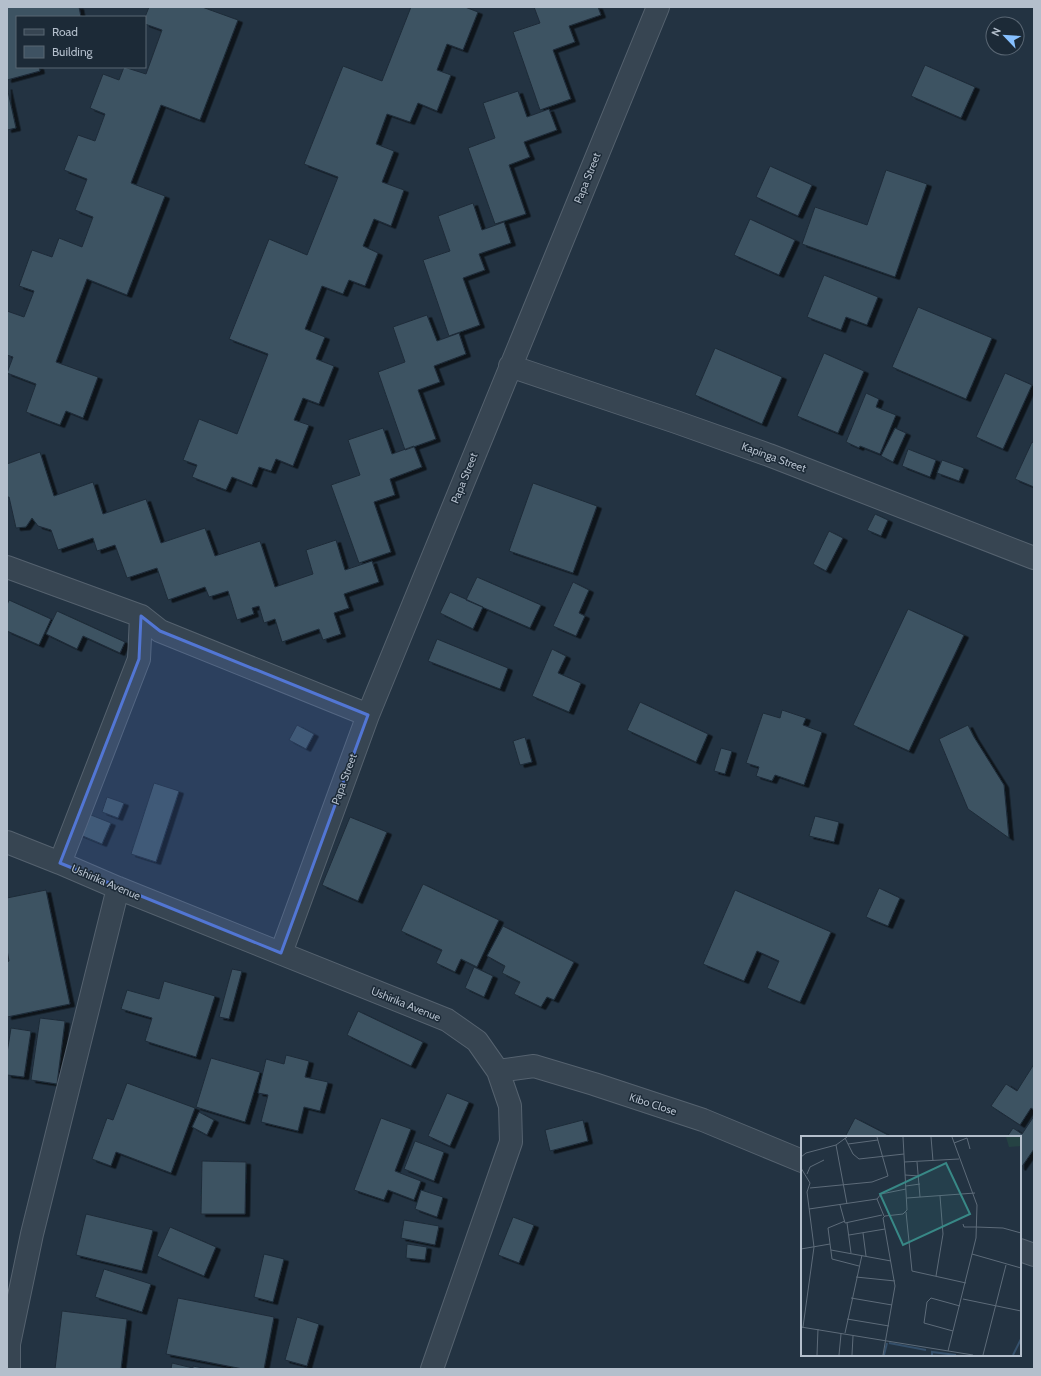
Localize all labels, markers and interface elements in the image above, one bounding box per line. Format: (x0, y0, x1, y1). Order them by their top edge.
legend (16, 16, 146, 68)
north arrow (985, 16, 1025, 56)
text: Road (52, 24, 78, 39)
text: N (988, 25, 1004, 38)
text: Building (52, 44, 94, 59)
street label: Papa Street (570, 150, 604, 205)
street label: Kapinga Street (740, 439, 808, 475)
street label: Papa Street (447, 450, 481, 505)
street label: Papa Street (328, 751, 360, 807)
street label: Ushirika Avenue (69, 861, 143, 903)
street label: Ushirika Avenue (369, 984, 443, 1024)
street label: Kibo Close (628, 1090, 679, 1118)
inset map (801, 1136, 1021, 1356)

